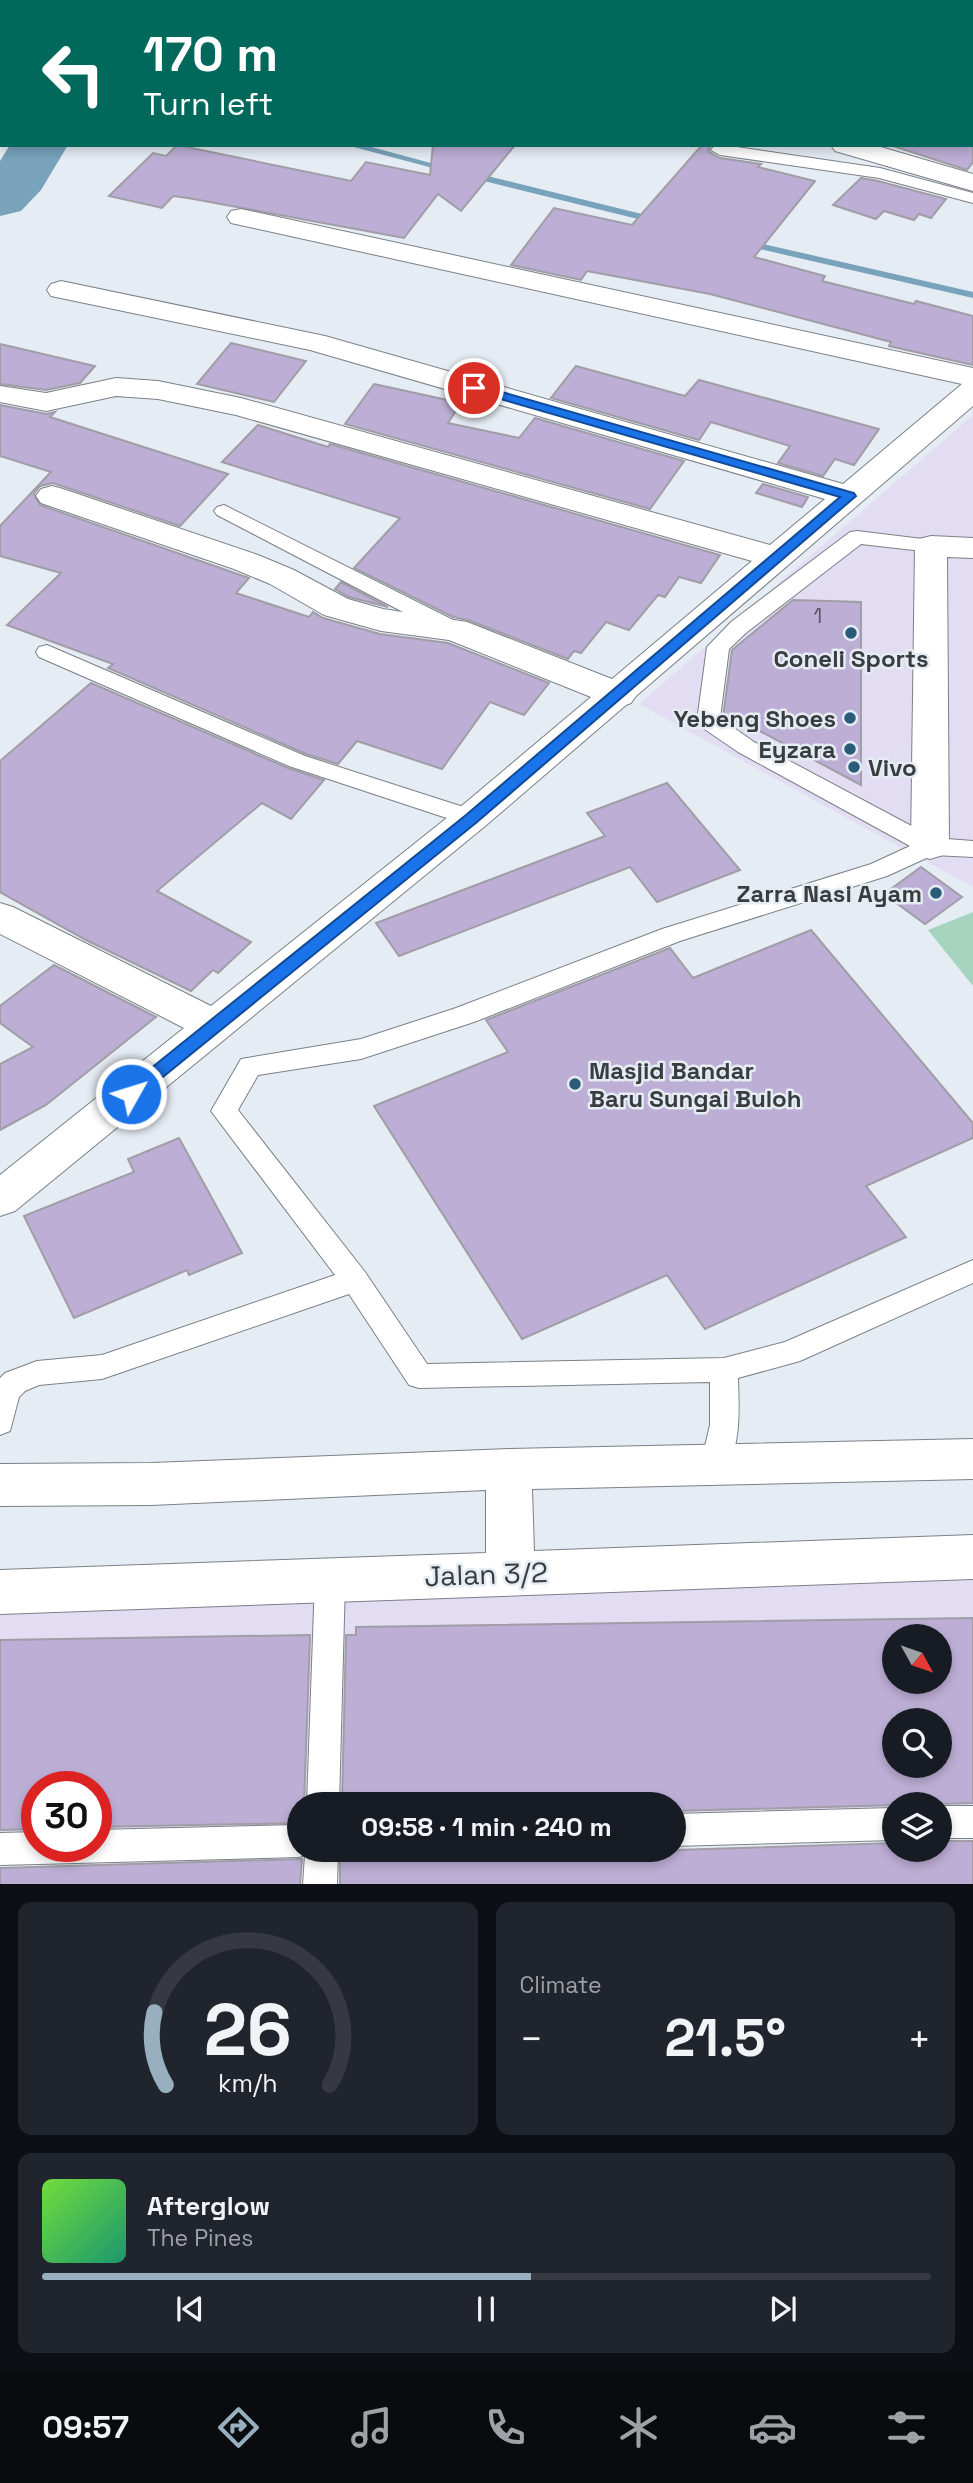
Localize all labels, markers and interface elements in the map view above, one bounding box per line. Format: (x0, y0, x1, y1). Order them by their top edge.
text: 170 m (143, 23, 278, 85)
icon: left (28, 28, 119, 119)
text: Turn left (143, 84, 273, 124)
pin (444, 358, 504, 418)
icon: arrive (455, 369, 493, 407)
house number: 1 (814, 602, 822, 629)
marker: Coneli Sports (843, 625, 859, 641)
place label: Coneli Sports (773, 643, 929, 674)
place label: Yebeng Shoes (673, 703, 836, 734)
marker: Yebeng Shoes (842, 710, 858, 726)
place label: Eyzara (759, 734, 836, 765)
marker: Eyzara (842, 741, 858, 757)
place label: Vivo (868, 752, 917, 783)
marker: Vivo (846, 759, 862, 775)
place label: Zarra Nasi Ayam (737, 878, 922, 909)
marker: Zarra Nasi Ayam (928, 885, 944, 901)
place label: Masjid Bandar Baru Sungai Buloh (589, 1055, 802, 1114)
position arrow (94, 1057, 168, 1131)
marker: Masjid Bandar Baru Sungai Buloh (567, 1076, 583, 1092)
street label: Jalan 3/2 (424, 1554, 548, 1594)
north arrow (882, 1624, 952, 1694)
map controls (882, 1624, 952, 1862)
button: search (882, 1708, 952, 1778)
speed limit sign: 30 (21, 1771, 112, 1862)
button: layers (882, 1792, 952, 1862)
text: 09:58 · 1 min · 240 m (361, 1810, 612, 1844)
text: Climate (520, 1970, 602, 2000)
text: 26 (204, 1983, 292, 2076)
text: 21.5° (664, 2005, 786, 2071)
text: − (520, 2015, 543, 2063)
text: + (907, 2015, 931, 2063)
text: km/h (218, 2066, 278, 2098)
text: Afterglow (147, 2189, 270, 2223)
text: The Pines (147, 2223, 253, 2253)
icon: previous (171, 2290, 209, 2328)
icon: pause (467, 2290, 505, 2328)
icon: next (764, 2290, 802, 2328)
icon: directions (214, 2403, 263, 2452)
icon: music (347, 2403, 396, 2452)
icon: phone (481, 2403, 530, 2452)
icon: climate (614, 2403, 663, 2452)
icon: car (748, 2403, 797, 2452)
icon: filters (882, 2403, 931, 2452)
text: 09:57 (42, 2407, 129, 2447)

